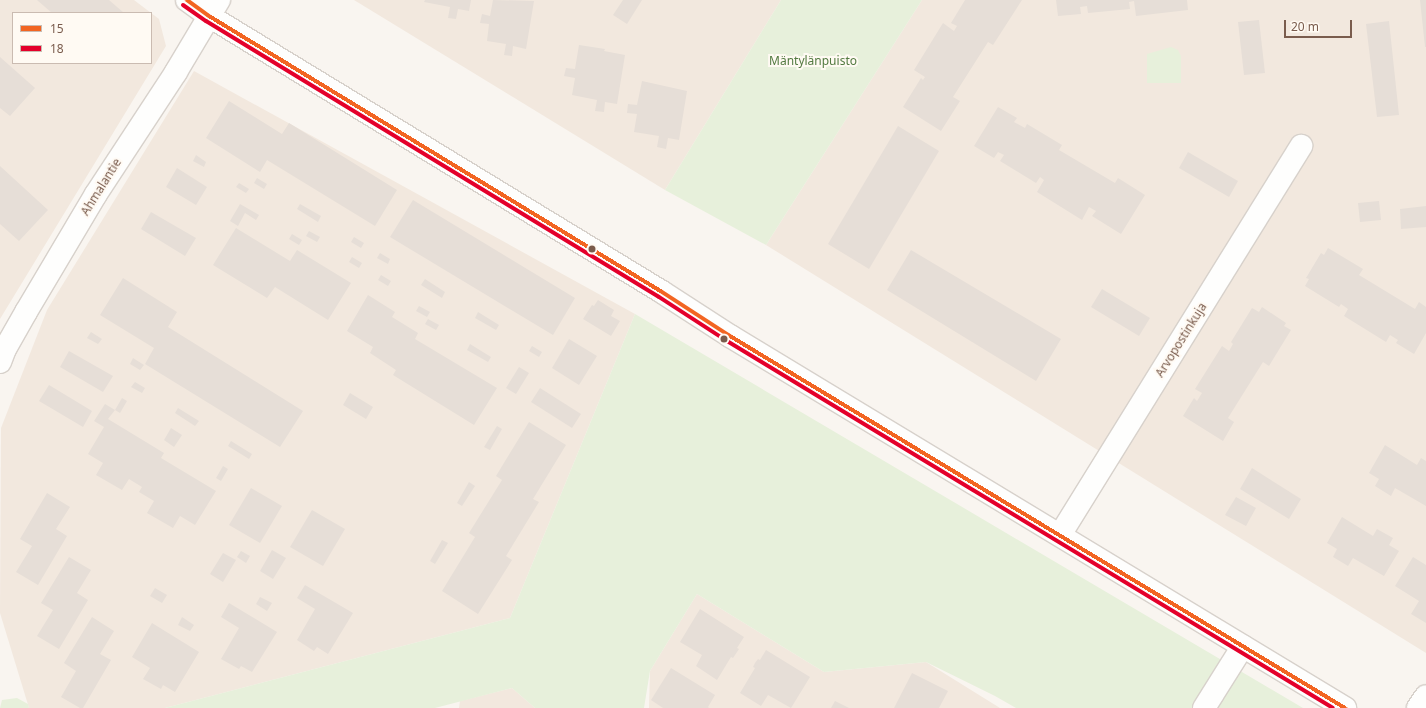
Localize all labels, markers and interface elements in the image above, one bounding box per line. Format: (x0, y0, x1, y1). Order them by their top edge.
legend (12, 12, 152, 64)
scale bar (1286, 12, 1354, 38)
text: 20 m (1291, 18, 1319, 35)
text: 15 (50, 20, 64, 37)
text: 18 (50, 40, 64, 57)
park label: Mäntylänpuisto (769, 54, 857, 68)
street label: Ahmalantie (78, 156, 124, 218)
unlabelled marker (587, 244, 597, 254)
street label: Arvopostinkuja (1152, 300, 1210, 380)
unlabelled marker (719, 334, 729, 344)

